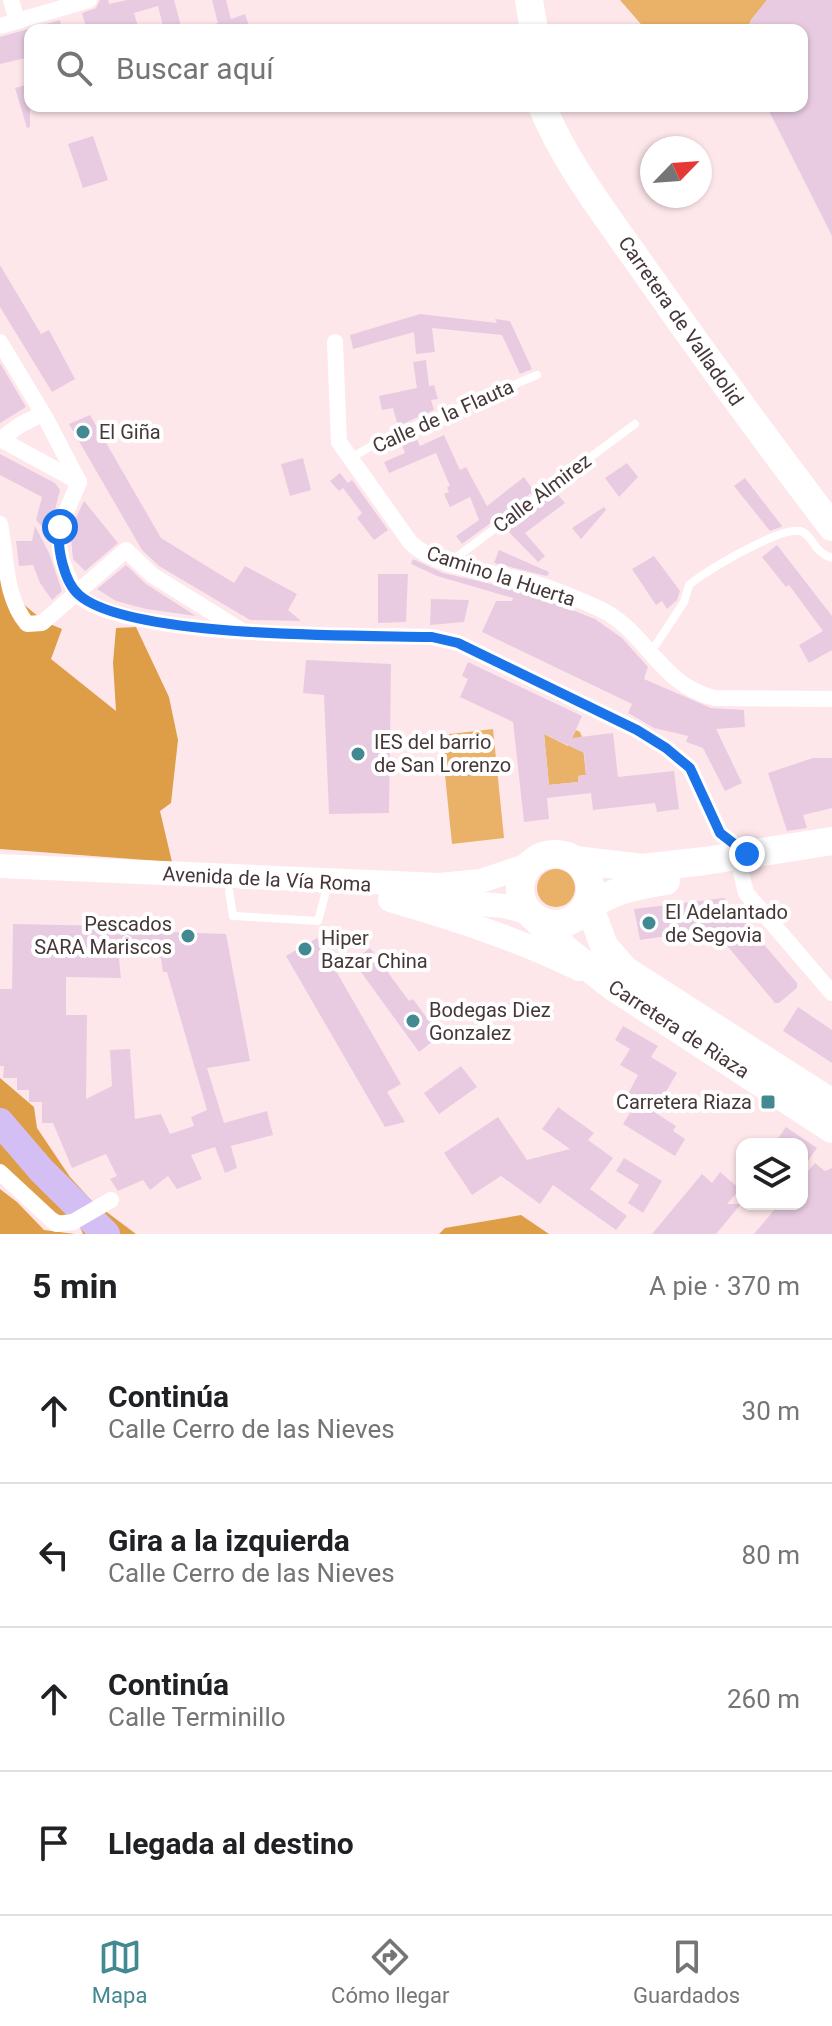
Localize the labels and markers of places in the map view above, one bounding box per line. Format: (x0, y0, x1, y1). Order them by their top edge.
place label: El Giña (99, 420, 161, 444)
marker: El Giña (74, 423, 92, 441)
place label: IES del barrio de San Lorenzo (374, 730, 511, 777)
marker: IES del barrio de San Lorenzo (349, 745, 367, 763)
place label: El Adelantado de Segovia (665, 900, 788, 947)
place label: Pescados SARA Mariscos (34, 912, 172, 959)
marker: El Adelantado de Segovia (640, 914, 658, 932)
place label: Hiper Bazar China (321, 926, 428, 973)
marker: Pescados SARA Mariscos (179, 927, 197, 945)
marker: Hiper Bazar China (296, 940, 314, 958)
place label: Bodegas Diez Gonzalez (429, 998, 551, 1045)
marker: Bodegas Diez Gonzalez (404, 1012, 422, 1030)
place label: Carretera Riaza (616, 1090, 752, 1114)
marker: Carretera Riaza (759, 1093, 777, 1111)

